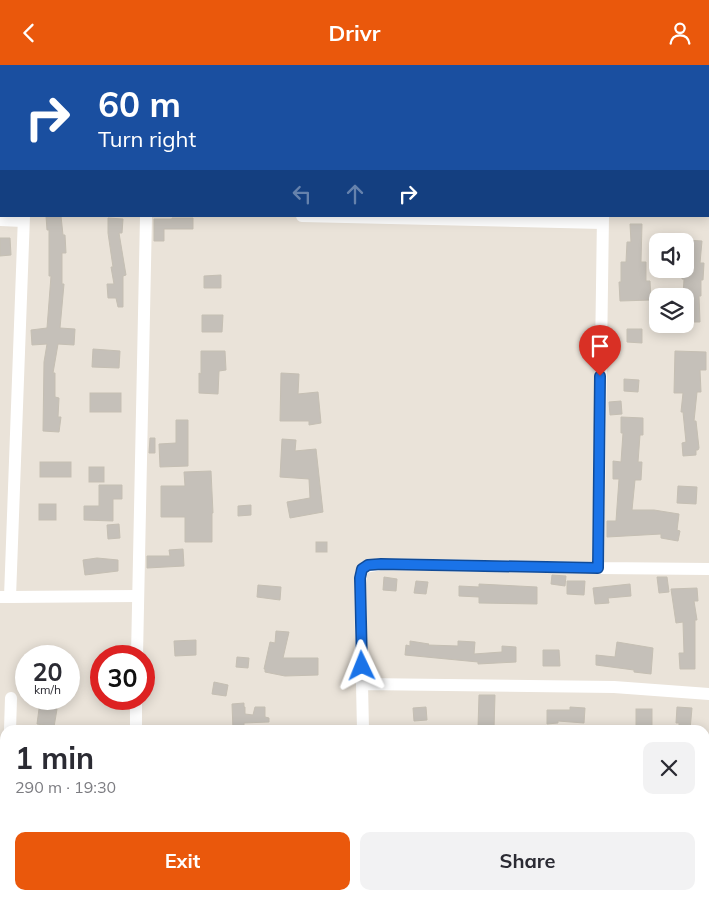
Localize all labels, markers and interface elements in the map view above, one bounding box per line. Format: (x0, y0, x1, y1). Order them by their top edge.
icon: back (15, 19, 43, 47)
text: Drivr (329, 19, 380, 47)
icon: person (666, 19, 694, 47)
text: 60 m (98, 82, 181, 126)
icon: right (15, 85, 80, 150)
text: Turn right (98, 125, 196, 153)
icon: left (288, 180, 316, 208)
icon: ahead (341, 180, 369, 208)
icon: right (394, 180, 422, 208)
map controls (649, 233, 694, 333)
button: sound (649, 233, 694, 278)
button: layers (649, 288, 694, 333)
pin (579, 325, 621, 376)
icon: arrive (586, 332, 614, 360)
position arrow (335, 639, 387, 691)
speed limit sign: 30 (90, 645, 155, 710)
text: 20 (32, 656, 63, 687)
text: km/h (34, 682, 61, 697)
text: 1 min (15, 739, 94, 777)
button: close (643, 742, 695, 794)
text: 290 m · 19:30 (15, 777, 116, 797)
button: Exit (15, 832, 350, 890)
button: Share (360, 832, 695, 890)

